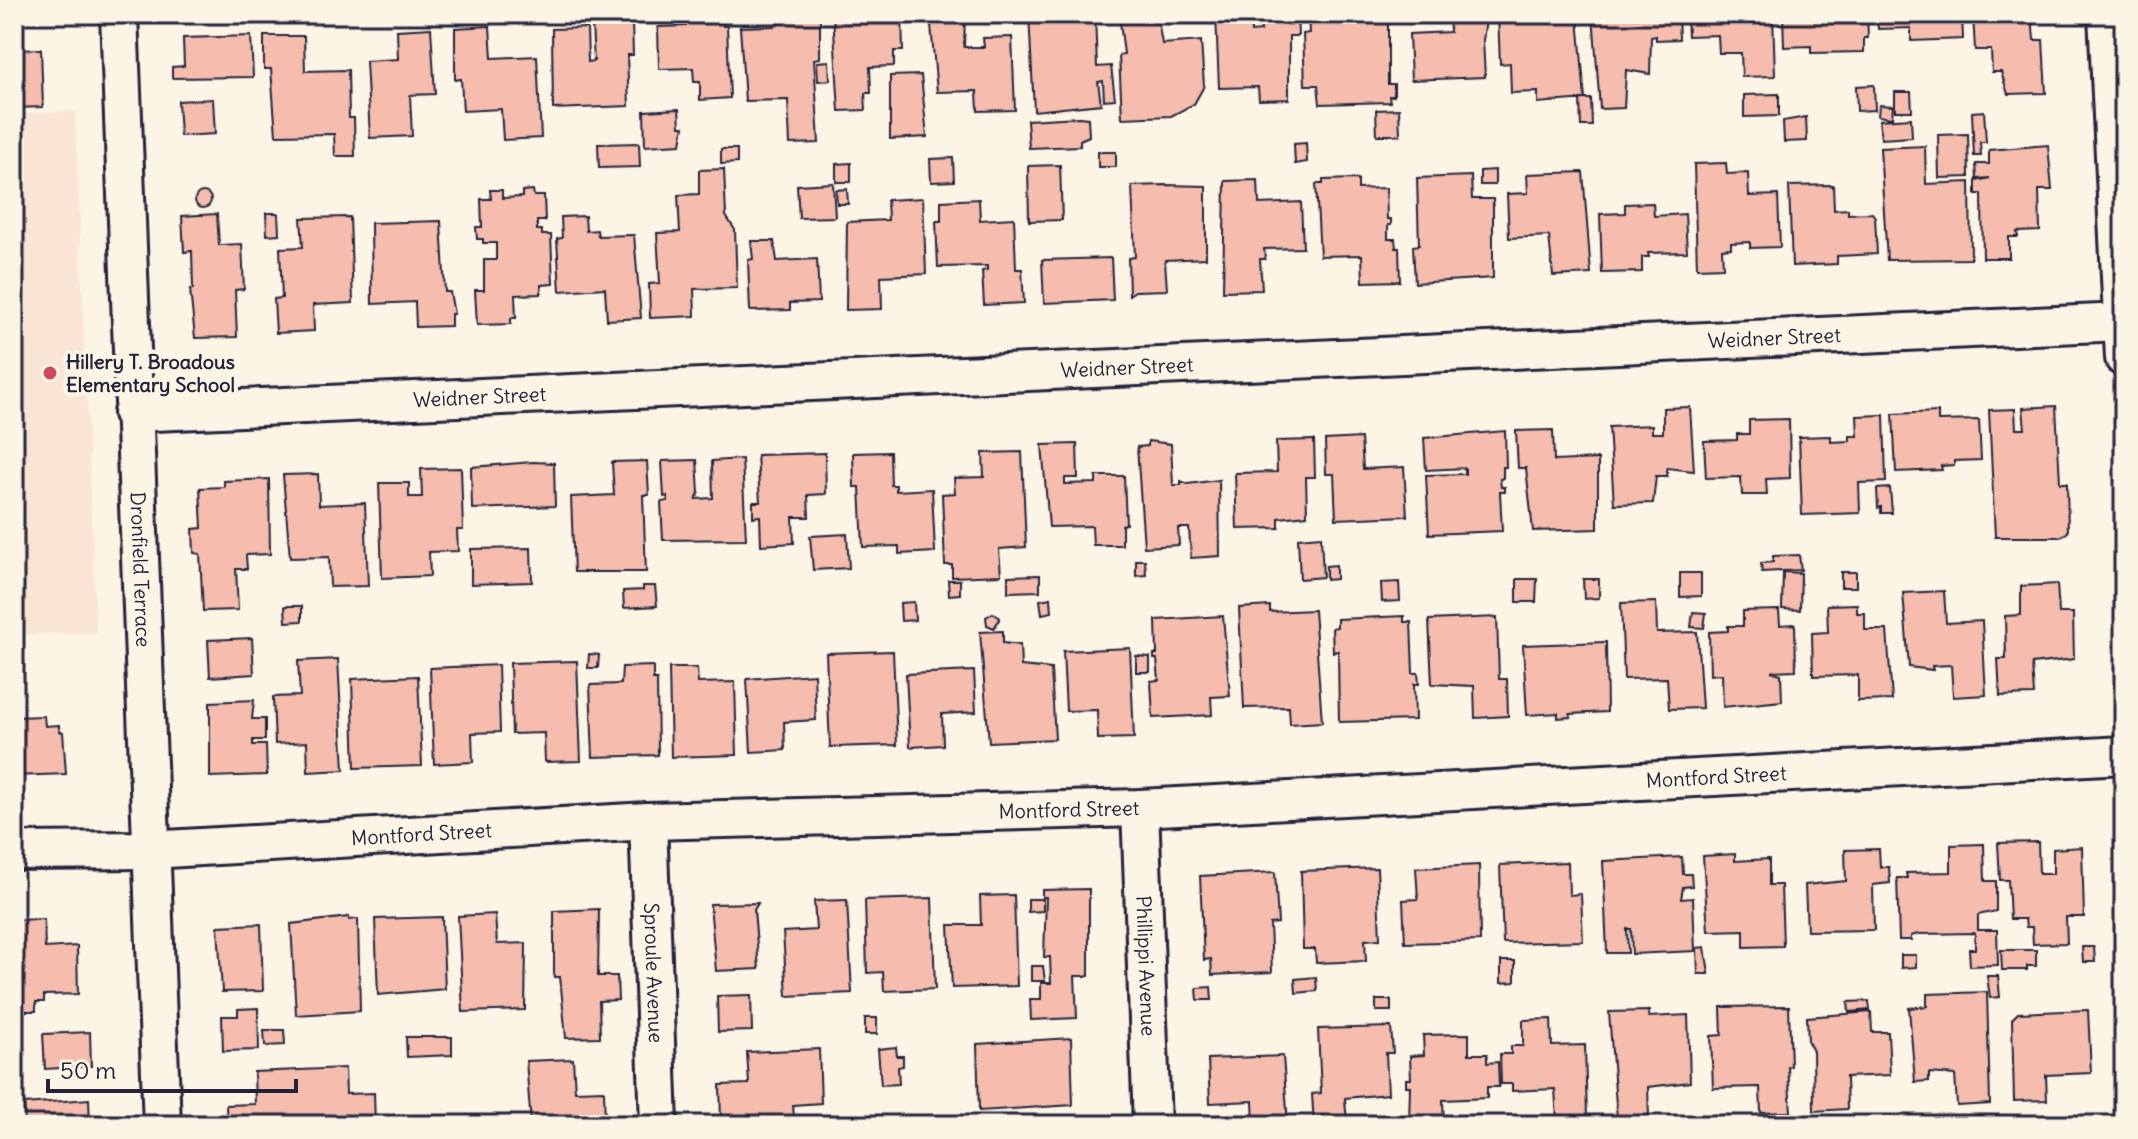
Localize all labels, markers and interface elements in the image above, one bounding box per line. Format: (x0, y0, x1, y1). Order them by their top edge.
street label: Weidner Street (1707, 322, 1842, 353)
place label: Hillery T. Broadous Elementary School (66, 349, 235, 397)
street label: Weidner Street (1060, 351, 1194, 383)
marker: Hillery T. Broadous Elementary School (41, 364, 59, 382)
street label: Weidner Street (413, 381, 547, 412)
street label: Dronfield Terrace (126, 491, 157, 648)
street label: Montford Street (1645, 760, 1787, 793)
street label: Montford Street (998, 795, 1140, 824)
street label: Montford Street (350, 817, 493, 850)
street label: Phillippi Avenue (1131, 895, 1162, 1037)
street label: Sproule Avenue (639, 902, 669, 1044)
scale bar (48, 1043, 296, 1093)
text: 50 m (60, 1055, 116, 1085)

